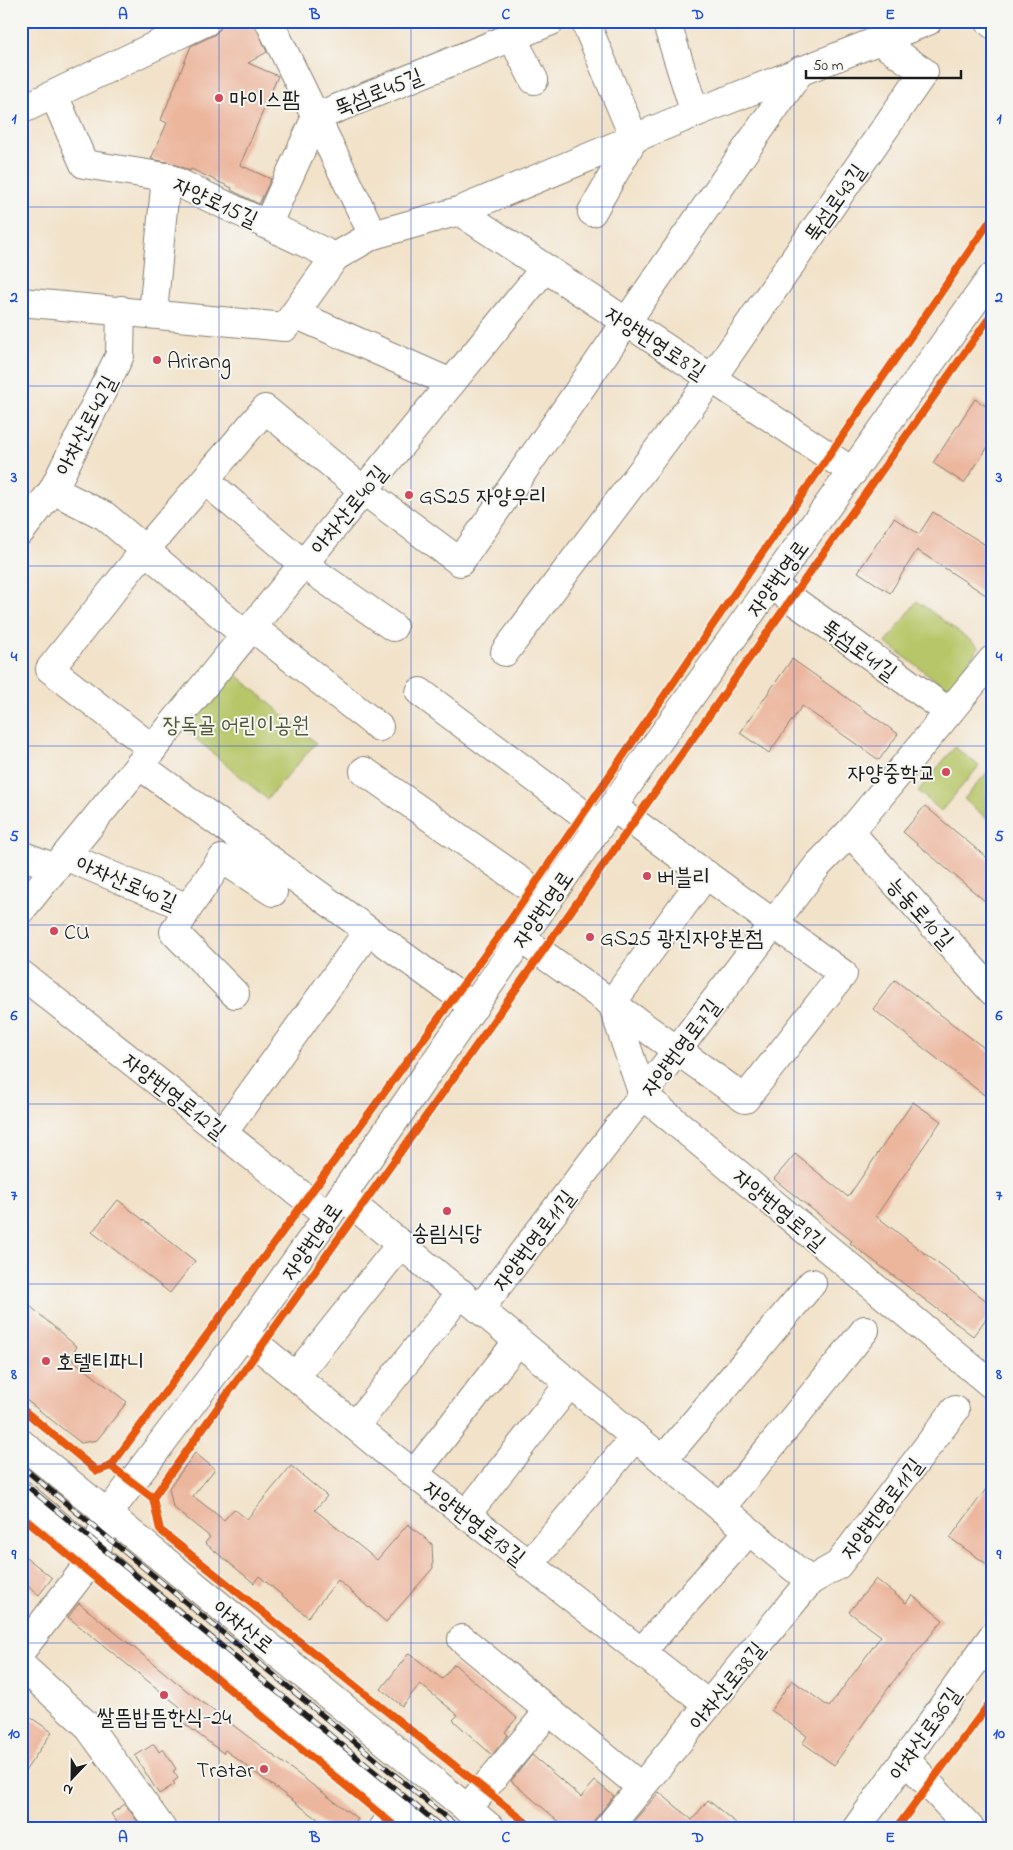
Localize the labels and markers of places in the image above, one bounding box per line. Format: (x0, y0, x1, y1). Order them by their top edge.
place label: 마이스팜 (229, 85, 300, 117)
marker: 마이스팜 (213, 92, 225, 104)
place label: Arirang (167, 347, 231, 380)
marker: Arirang (151, 354, 163, 366)
place label: GS25 자양우리 (419, 482, 547, 514)
marker: GS25 자양우리 (403, 489, 415, 501)
place label: 자양중학교 (847, 759, 936, 791)
marker: 자양중학교 (940, 766, 952, 778)
place label: 버블리 (657, 863, 710, 895)
marker: 버블리 (641, 870, 653, 882)
place label: CU (64, 918, 90, 950)
place label: GS25 광진자양본점 (600, 924, 763, 956)
marker: CU (48, 925, 60, 937)
marker: GS25 광진자양본점 (584, 931, 596, 943)
marker: 송림식당 (441, 1205, 453, 1217)
place label: 송림식당 (412, 1219, 482, 1251)
place label: 호텔티파니 (56, 1348, 145, 1380)
marker: 호텔티파니 (40, 1355, 52, 1367)
marker: 쌀뜸밥뜸한식-24 (158, 1689, 170, 1701)
place label: 쌀뜸밥뜸한식-24 (97, 1703, 231, 1735)
place label: Tratar (197, 1756, 254, 1788)
marker: Tratar (258, 1763, 270, 1775)

